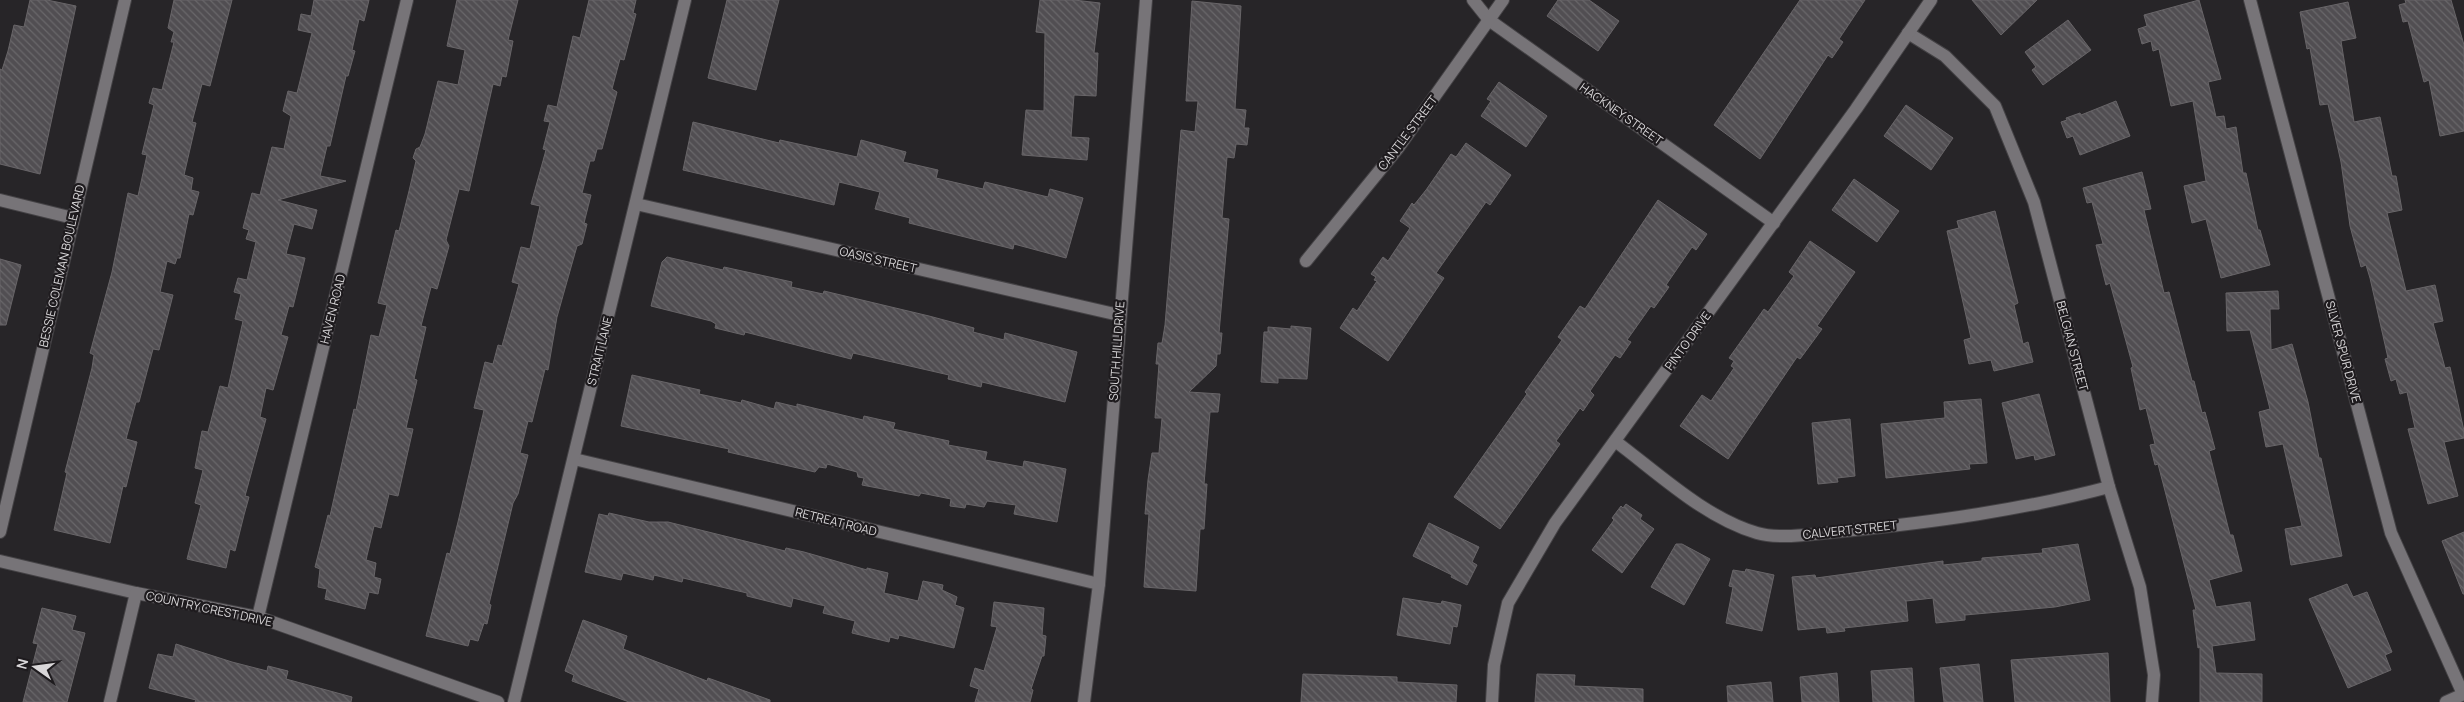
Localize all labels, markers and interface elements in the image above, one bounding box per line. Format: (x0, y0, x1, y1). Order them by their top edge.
street label: HACKNEY STREET (1576, 79, 1667, 149)
street label: CANTLE STREET (1374, 91, 1442, 174)
street label: BESSIE COLEMAN BOULEVARD (35, 183, 89, 349)
street label: OASIS STREET (838, 242, 919, 277)
street label: HAVEN ROAD (316, 272, 349, 346)
street label: BELGIAN STREET (2052, 299, 2093, 394)
street label: SILVER SPUR DRIVE (2322, 299, 2365, 405)
street label: SOUTH HILL DRIVE (1105, 300, 1128, 401)
street label: PINTO DRIVE (1660, 308, 1715, 374)
street label: STRAIT LANE (583, 314, 616, 387)
street label: RETREAT ROAD (793, 503, 879, 540)
street label: CALVERT STREET (1802, 516, 1899, 543)
street label: COUNTRY CREST DRIVE (144, 587, 274, 630)
north arrow (10, 642, 60, 692)
text: N (11, 657, 32, 671)

